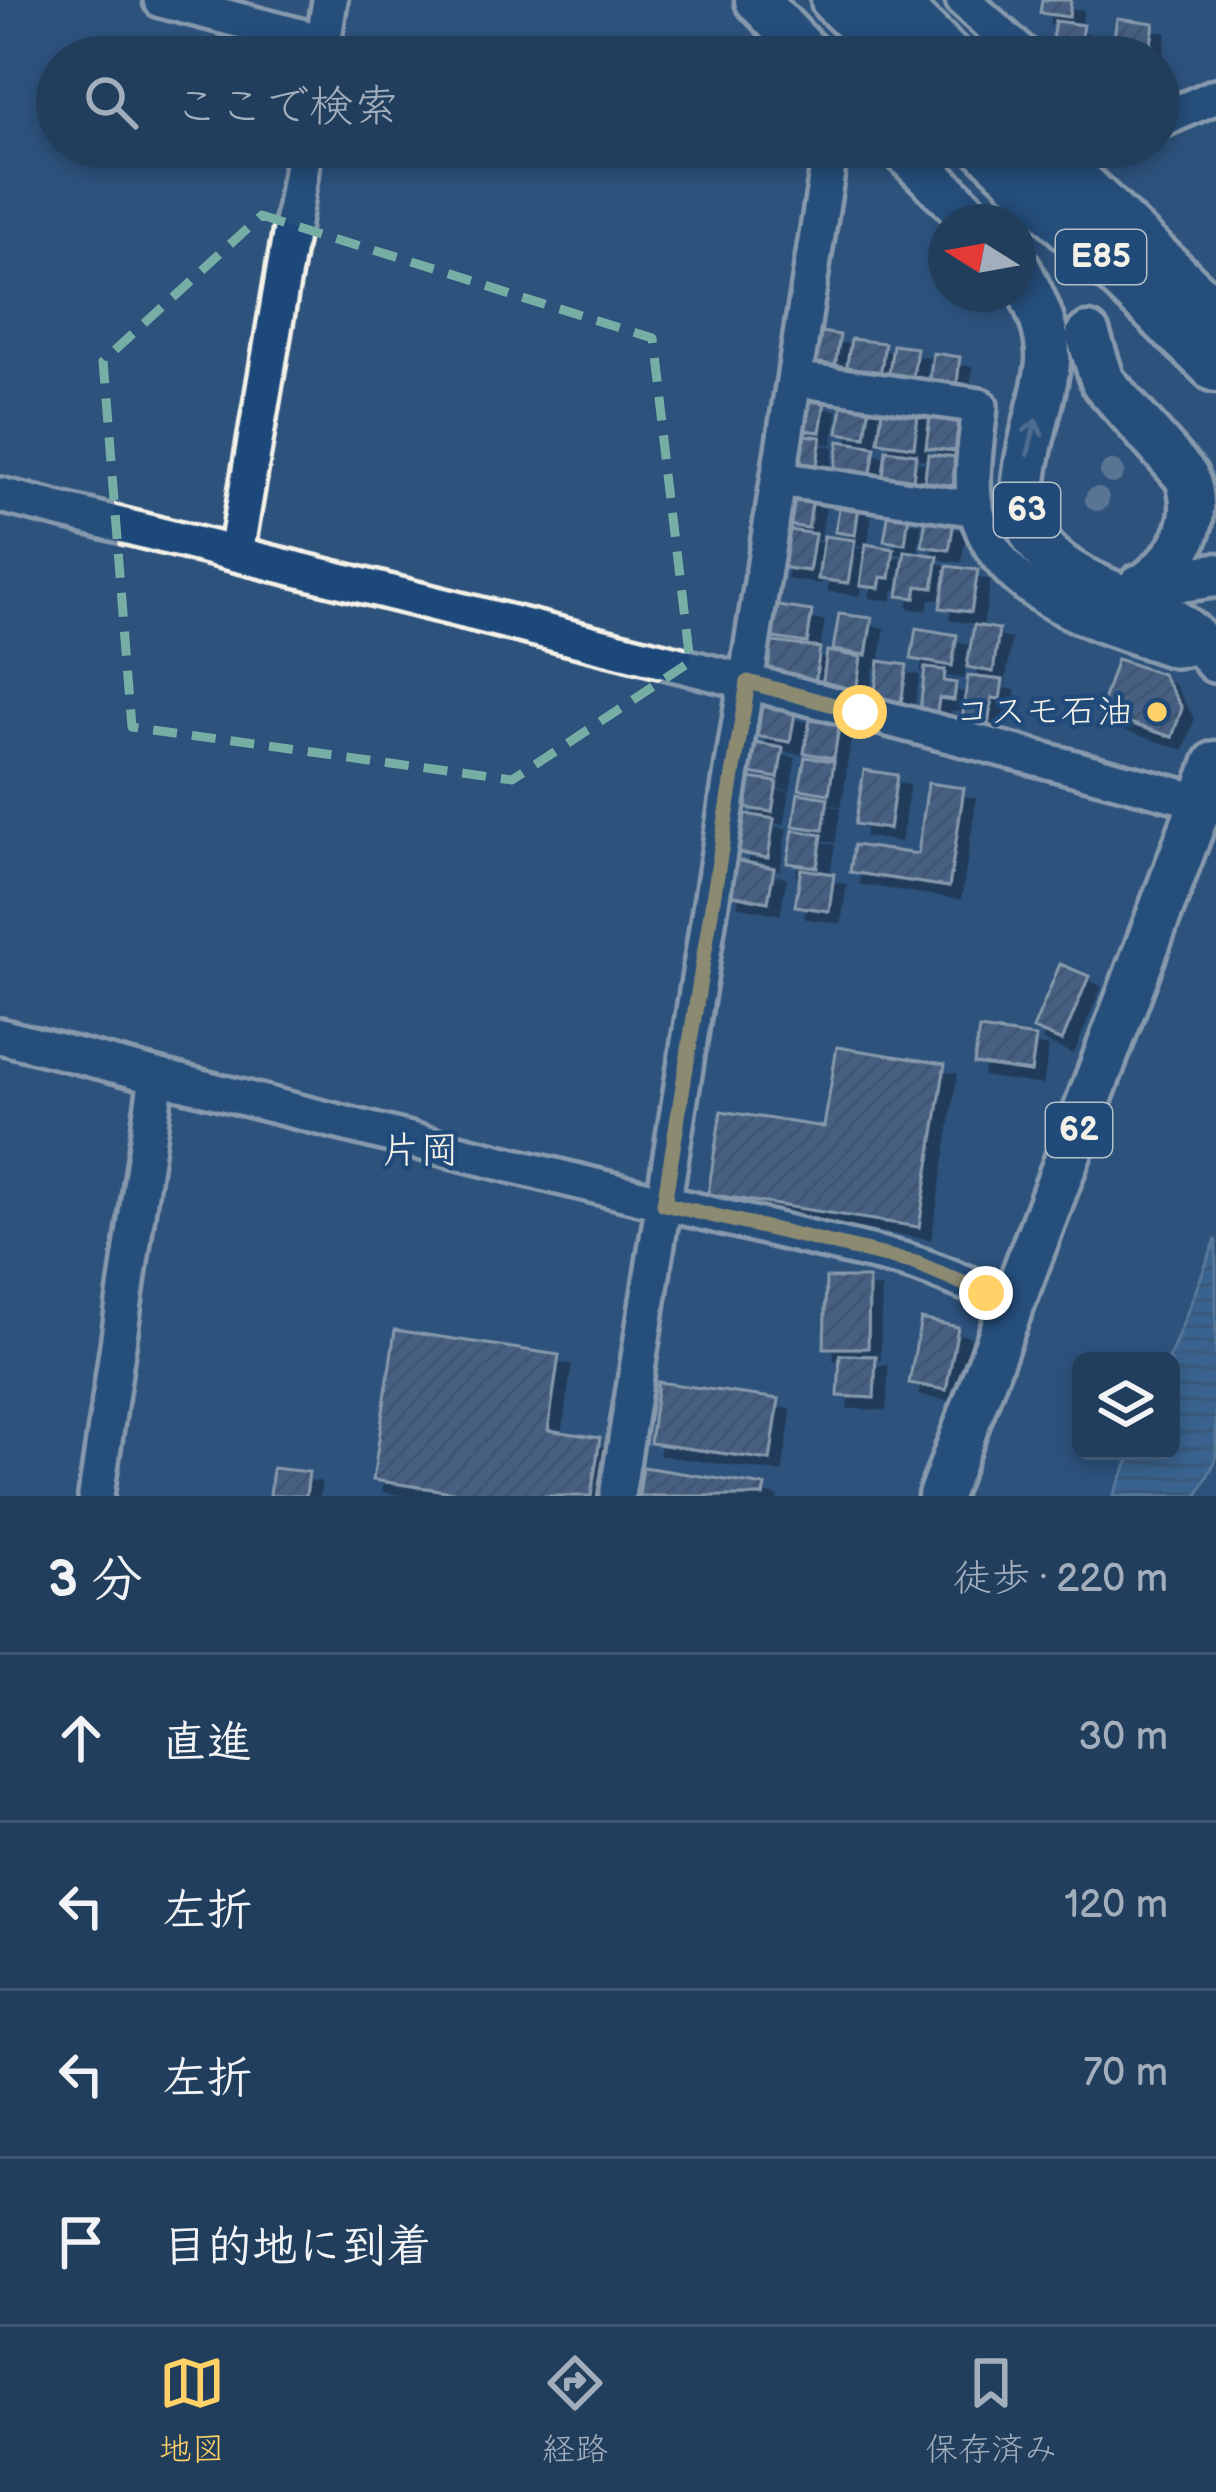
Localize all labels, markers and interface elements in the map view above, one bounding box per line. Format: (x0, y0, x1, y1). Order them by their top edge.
search box (36, 36, 1180, 168)
icon: search (78, 69, 144, 135)
text: ここで検索 (174, 80, 399, 135)
north arrow (928, 204, 1036, 312)
road number: E85 (1056, 230, 1146, 284)
one-way arrow (1022, 418, 1044, 456)
road number: 63 (994, 483, 1060, 537)
route start (833, 685, 887, 739)
place label: コスモ石油 (954, 691, 1133, 734)
marker: コスモ石油 (1144, 699, 1170, 725)
road number: 62 (1046, 1103, 1112, 1157)
district label: 片岡 (381, 1128, 459, 1175)
route end (959, 1266, 1013, 1320)
map controls (1072, 1352, 1180, 1460)
button: layers (1072, 1352, 1180, 1460)
text: 3 分 (48, 1550, 143, 1611)
text: 徒歩 · 220 m (953, 1556, 1168, 1603)
icon: ahead (48, 1705, 114, 1771)
text: 30 m (1078, 1714, 1168, 1761)
text: 直進 (162, 1716, 252, 1771)
icon: left (48, 1873, 114, 1939)
text: 120 m (1064, 1882, 1168, 1929)
text: 左折 (162, 1884, 252, 1939)
icon: left (48, 2041, 114, 2107)
text: 70 m (1083, 2050, 1168, 2097)
text: 左折 (162, 2052, 252, 2107)
icon: arrive (48, 2209, 114, 2275)
text: 目的地に到着 (162, 2220, 432, 2275)
tab: 地図 (159, 2350, 225, 2470)
tab: 経路 (542, 2350, 608, 2470)
tab: 保存済み (925, 2350, 1057, 2470)

